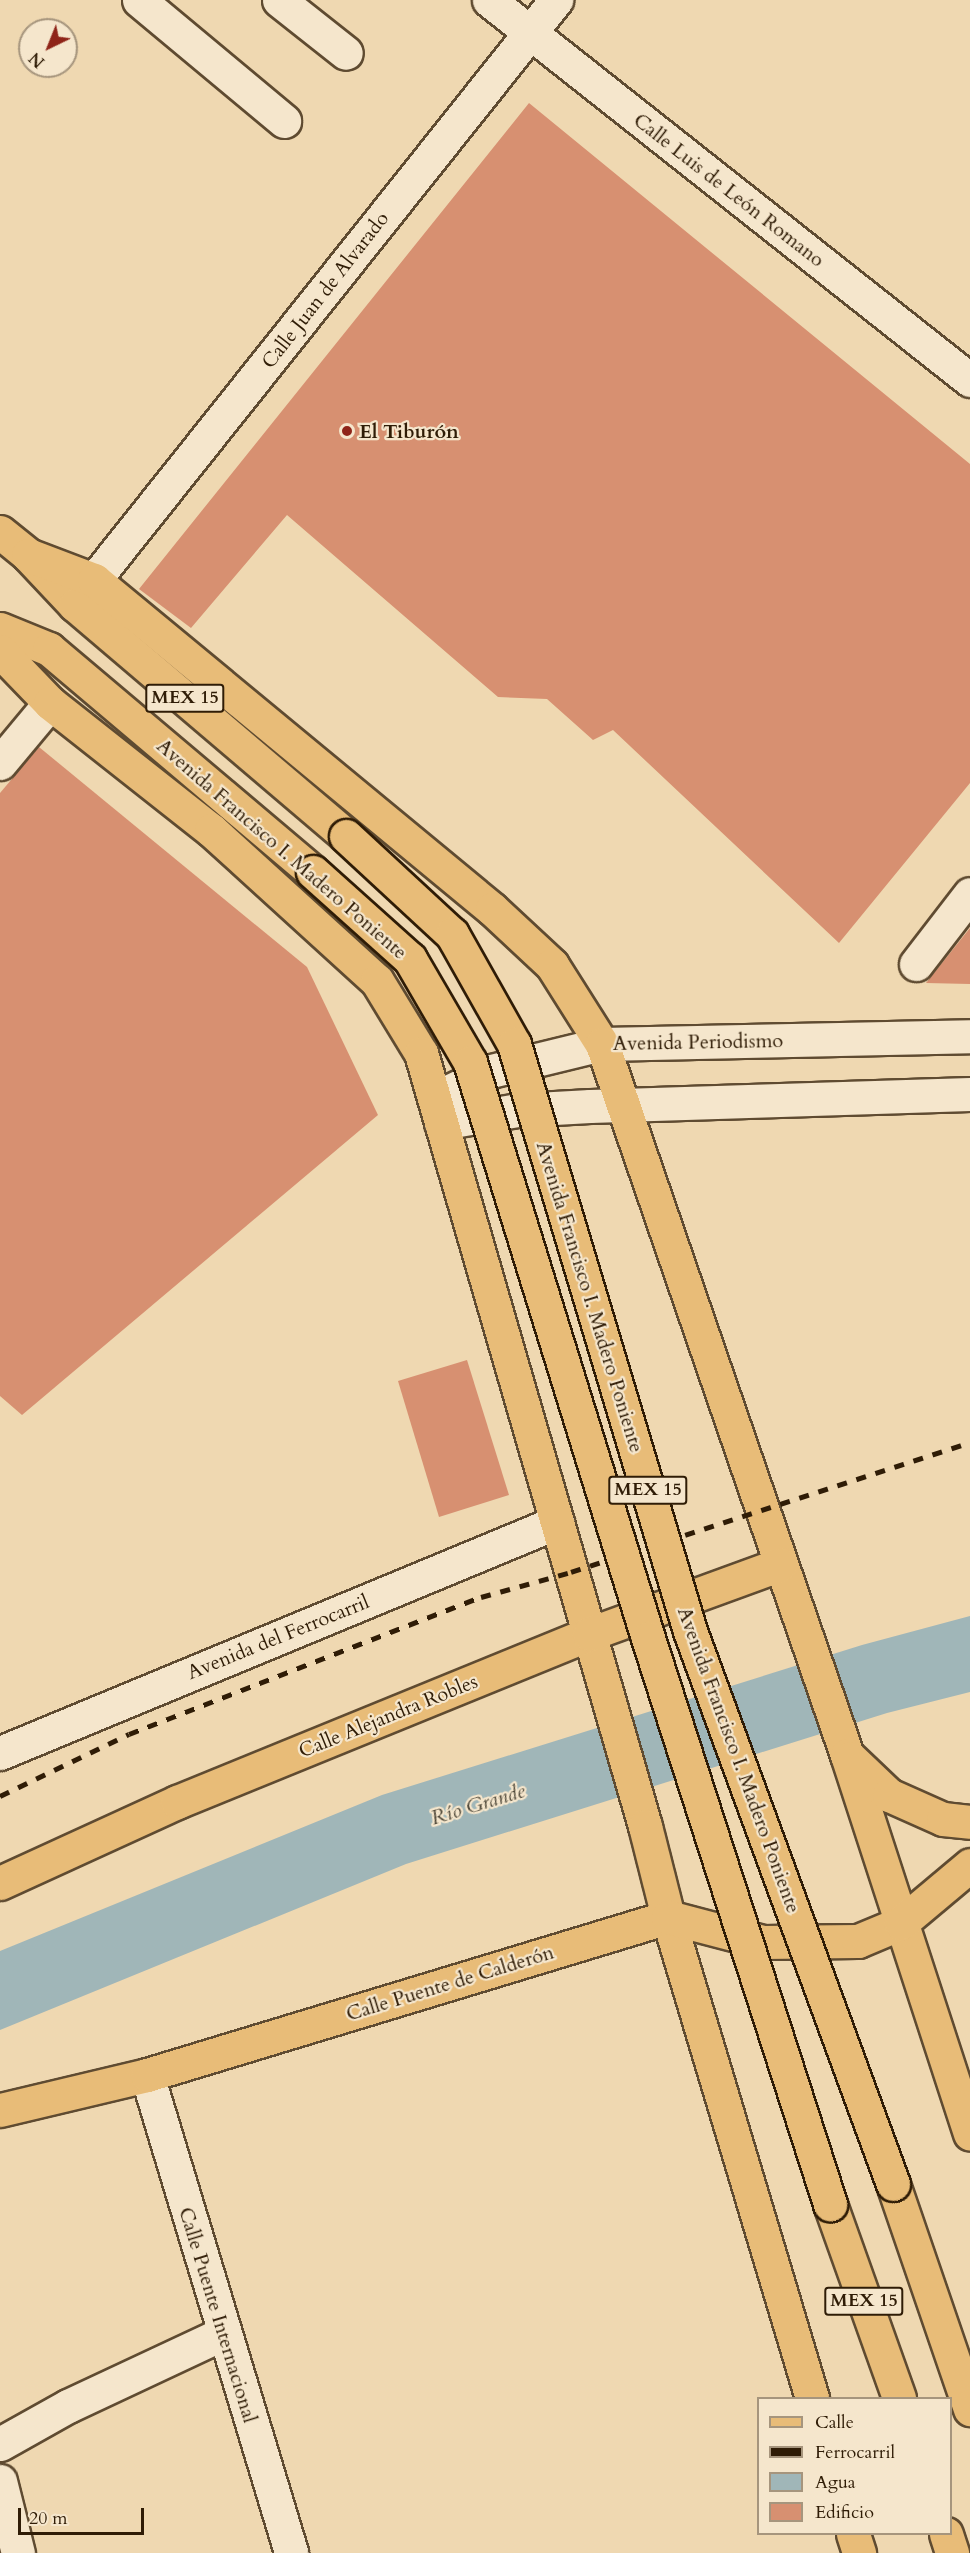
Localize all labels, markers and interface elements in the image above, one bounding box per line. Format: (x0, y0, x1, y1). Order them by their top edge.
north arrow (18, 18, 78, 78)
text: N (25, 47, 50, 72)
street label: Calle Luis de León Romano (629, 108, 829, 272)
street label: Calle Juan de Alvarado (256, 207, 394, 373)
place label: El Tiburón (359, 419, 459, 443)
marker: El Tiburón (340, 424, 354, 438)
road number: MEX 15 (144, 683, 225, 713)
street label: Avenida Francisco I. Madero Poniente (152, 734, 412, 964)
street label: Avenida Periodismo (613, 1029, 783, 1055)
street label: Avenida Francisco I. Madero Poniente (531, 1139, 649, 1455)
road number: MEX 15 (608, 1475, 688, 1505)
street label: Avenida del Ferrocarril (183, 1589, 373, 1685)
street label: Avenida Francisco I. Madero Poniente (672, 1604, 806, 1916)
street label: Calle Alejandra Robles (295, 1669, 481, 1763)
water label: Río Grande (428, 1779, 528, 1831)
street label: Calle Puente de Calderón (343, 1940, 557, 2026)
street label: Calle Puente Internacional (174, 2204, 262, 2426)
road number: MEX 15 (824, 2286, 904, 2316)
legend (757, 2397, 952, 2535)
text: Calle (815, 2410, 854, 2435)
text: Ferrocarril (815, 2440, 895, 2465)
text: Agua (815, 2470, 856, 2495)
scale bar (21, 2496, 147, 2534)
text: Edificio (815, 2500, 874, 2525)
text: 20 m (29, 2506, 68, 2531)

